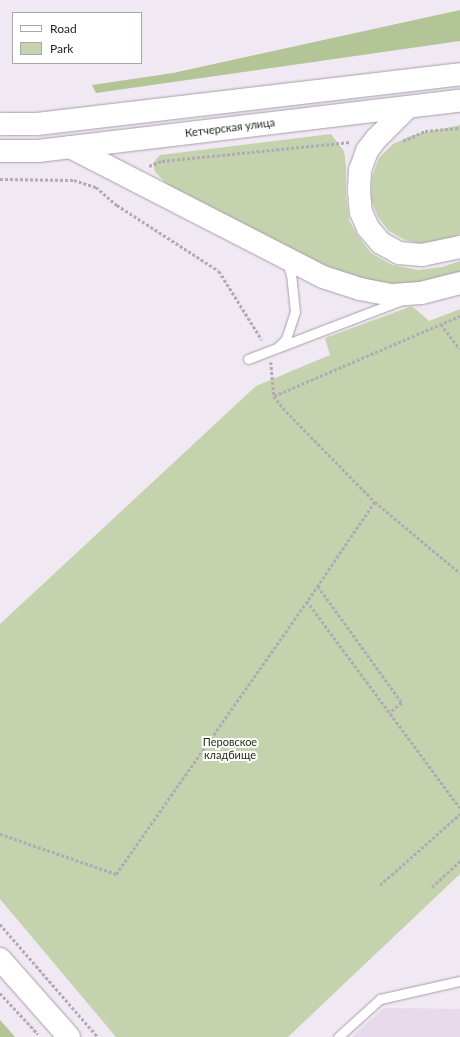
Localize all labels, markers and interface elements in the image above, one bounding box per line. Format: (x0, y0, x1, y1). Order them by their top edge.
legend (12, 12, 142, 64)
text: Road (50, 21, 77, 36)
text: Park (50, 41, 73, 56)
street label: Кетчерская улица (184, 116, 276, 140)
park label: Перовское кладбище (203, 736, 257, 762)

